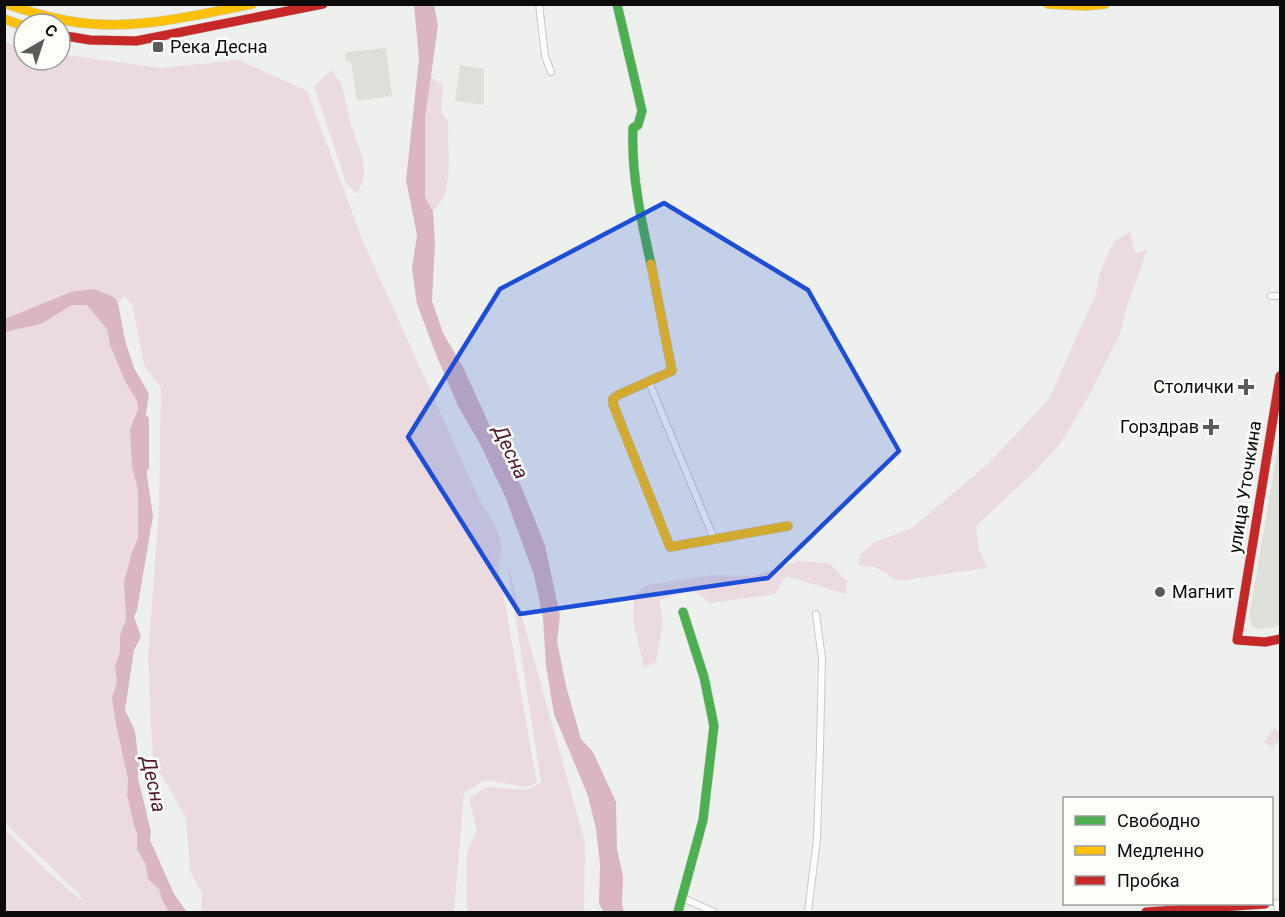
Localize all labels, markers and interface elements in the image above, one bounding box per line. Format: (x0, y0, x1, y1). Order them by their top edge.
north arrow (12, 12, 72, 72)
text: С (41, 20, 61, 41)
place label: Река Десна (170, 36, 267, 57)
marker: Река Десна (151, 40, 165, 54)
place label: Столички (1153, 376, 1234, 397)
marker: Столички (1239, 380, 1253, 394)
place label: Горздрав (1120, 416, 1199, 437)
water label: Десна (487, 419, 534, 483)
street label: улица Уточкина (1224, 419, 1265, 555)
marker: Горздрав (1204, 420, 1218, 434)
place label: Магнит (1172, 581, 1235, 602)
marker: Магнит (1153, 585, 1167, 599)
water label: Десна (136, 752, 172, 814)
legend (1063, 797, 1273, 905)
text: Свободно (1117, 810, 1200, 831)
text: Медленно (1117, 840, 1204, 861)
text: Пробка (1117, 870, 1180, 891)

